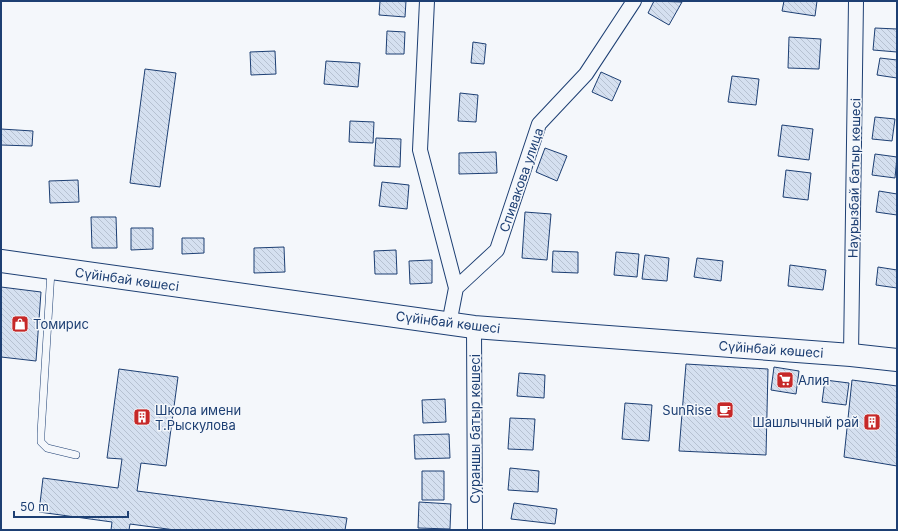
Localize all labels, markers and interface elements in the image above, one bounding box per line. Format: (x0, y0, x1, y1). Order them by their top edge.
street label: Наурызбай батыр көшесі (845, 98, 863, 258)
street label: Спивакова улица (496, 126, 546, 234)
street label: Сүйінбай көшесі (74, 264, 180, 294)
street label: Сүйінбай көшесі (395, 308, 501, 336)
shop icon: Томирис (10, 314, 30, 334)
place label: Томирис (33, 316, 89, 332)
street label: Сүйінбай көшесі (718, 337, 824, 361)
street label: Сураншы батыр көшесі (467, 354, 483, 504)
supermarket icon: Алия (775, 370, 795, 390)
place label: Алия (798, 372, 829, 388)
cafe icon: SunRise (715, 400, 735, 420)
place label: Школа имени Т.Рыскулова (155, 402, 241, 433)
place label: SunRise (662, 402, 712, 418)
building icon: Школа имени Т.Рыскулова (132, 407, 152, 427)
building icon: Шашлычный рай (862, 412, 882, 432)
place label: Шашлычный рай (752, 414, 859, 430)
scale bar (14, 493, 128, 519)
text: 50 m (20, 499, 49, 514)

